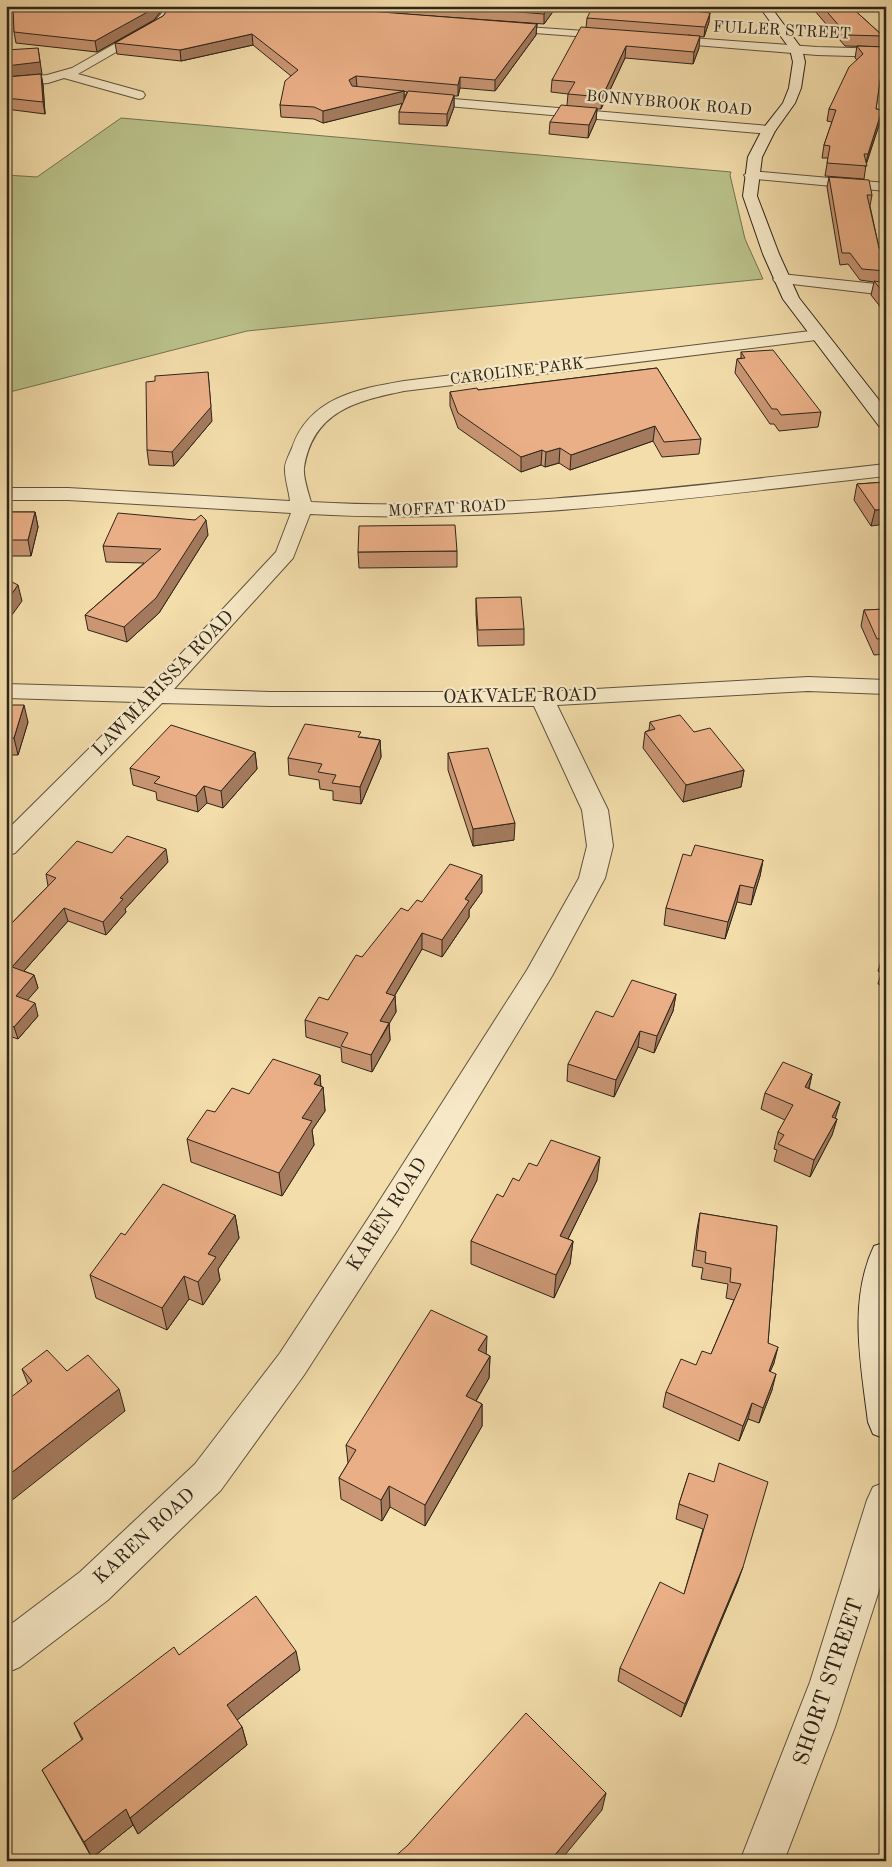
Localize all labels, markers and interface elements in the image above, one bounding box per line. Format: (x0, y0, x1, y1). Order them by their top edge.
street label: FULLER STREET (713, 19, 851, 43)
street label: BONNYBROOK ROAD (585, 89, 753, 119)
street label: CAROLINE PARK (449, 356, 585, 388)
street label: MOFFAT ROAD (388, 498, 506, 520)
street label: LAWMARISSA ROAD (90, 608, 238, 760)
street label: OAKVALE ROAD (443, 686, 597, 708)
street label: KAREN ROAD (344, 1155, 432, 1275)
street label: KAREN ROAD (91, 1485, 199, 1589)
street label: SHORT STREET (790, 1596, 868, 1768)

